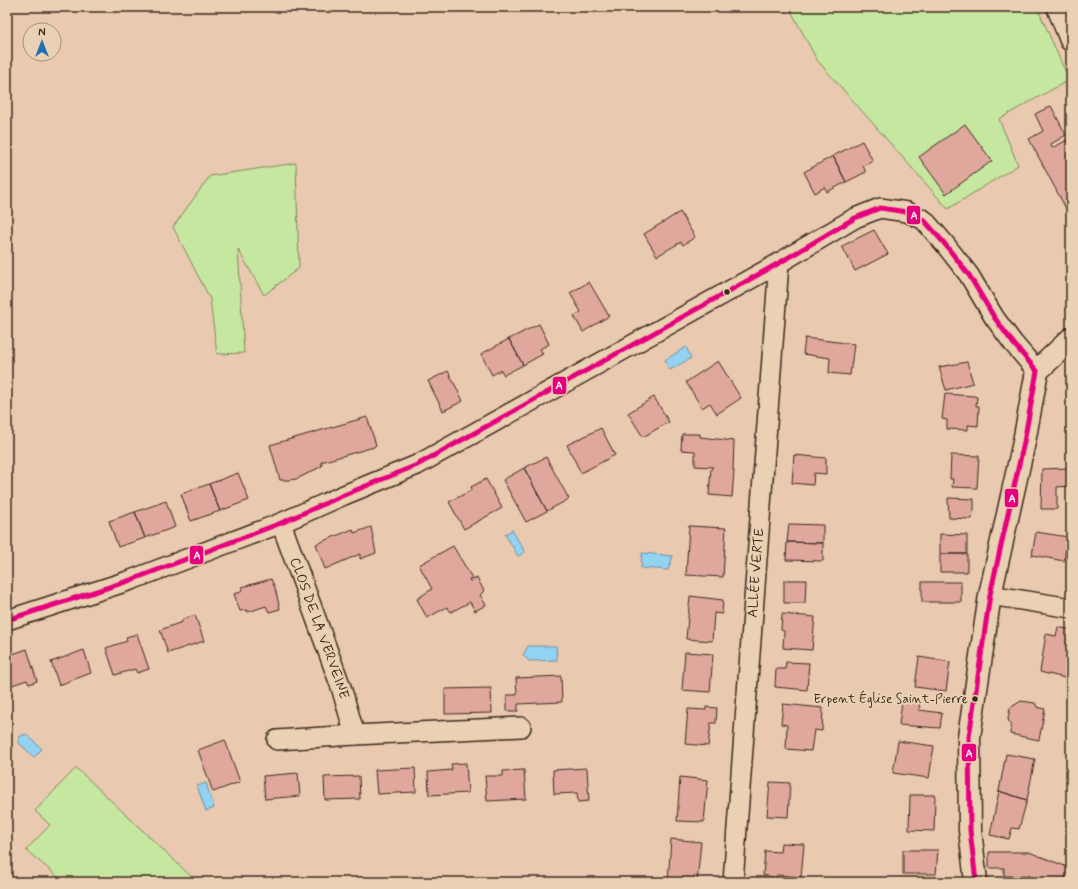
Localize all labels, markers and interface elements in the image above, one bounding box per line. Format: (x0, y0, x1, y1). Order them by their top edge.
north arrow (22, 22, 62, 62)
text: N (38, 26, 46, 40)
line badge: A (906, 205, 921, 225)
text: A (910, 209, 918, 223)
unlabelled marker (722, 287, 732, 297)
line badge: A (552, 376, 567, 395)
text: A (555, 379, 563, 393)
line badge: A (1004, 488, 1019, 508)
text: A (1008, 492, 1016, 506)
street label: ALLÉE VERTE (744, 527, 768, 618)
line badge: A (189, 545, 204, 565)
text: A (193, 549, 201, 563)
street label: CLOS DE LA VERVEINE (285, 555, 353, 701)
place label: Erpent Église Saint-Pierre (814, 690, 968, 708)
marker: Erpent Église Saint-Pierre (970, 694, 980, 704)
line badge: A (961, 743, 977, 762)
text: A (965, 747, 973, 761)

